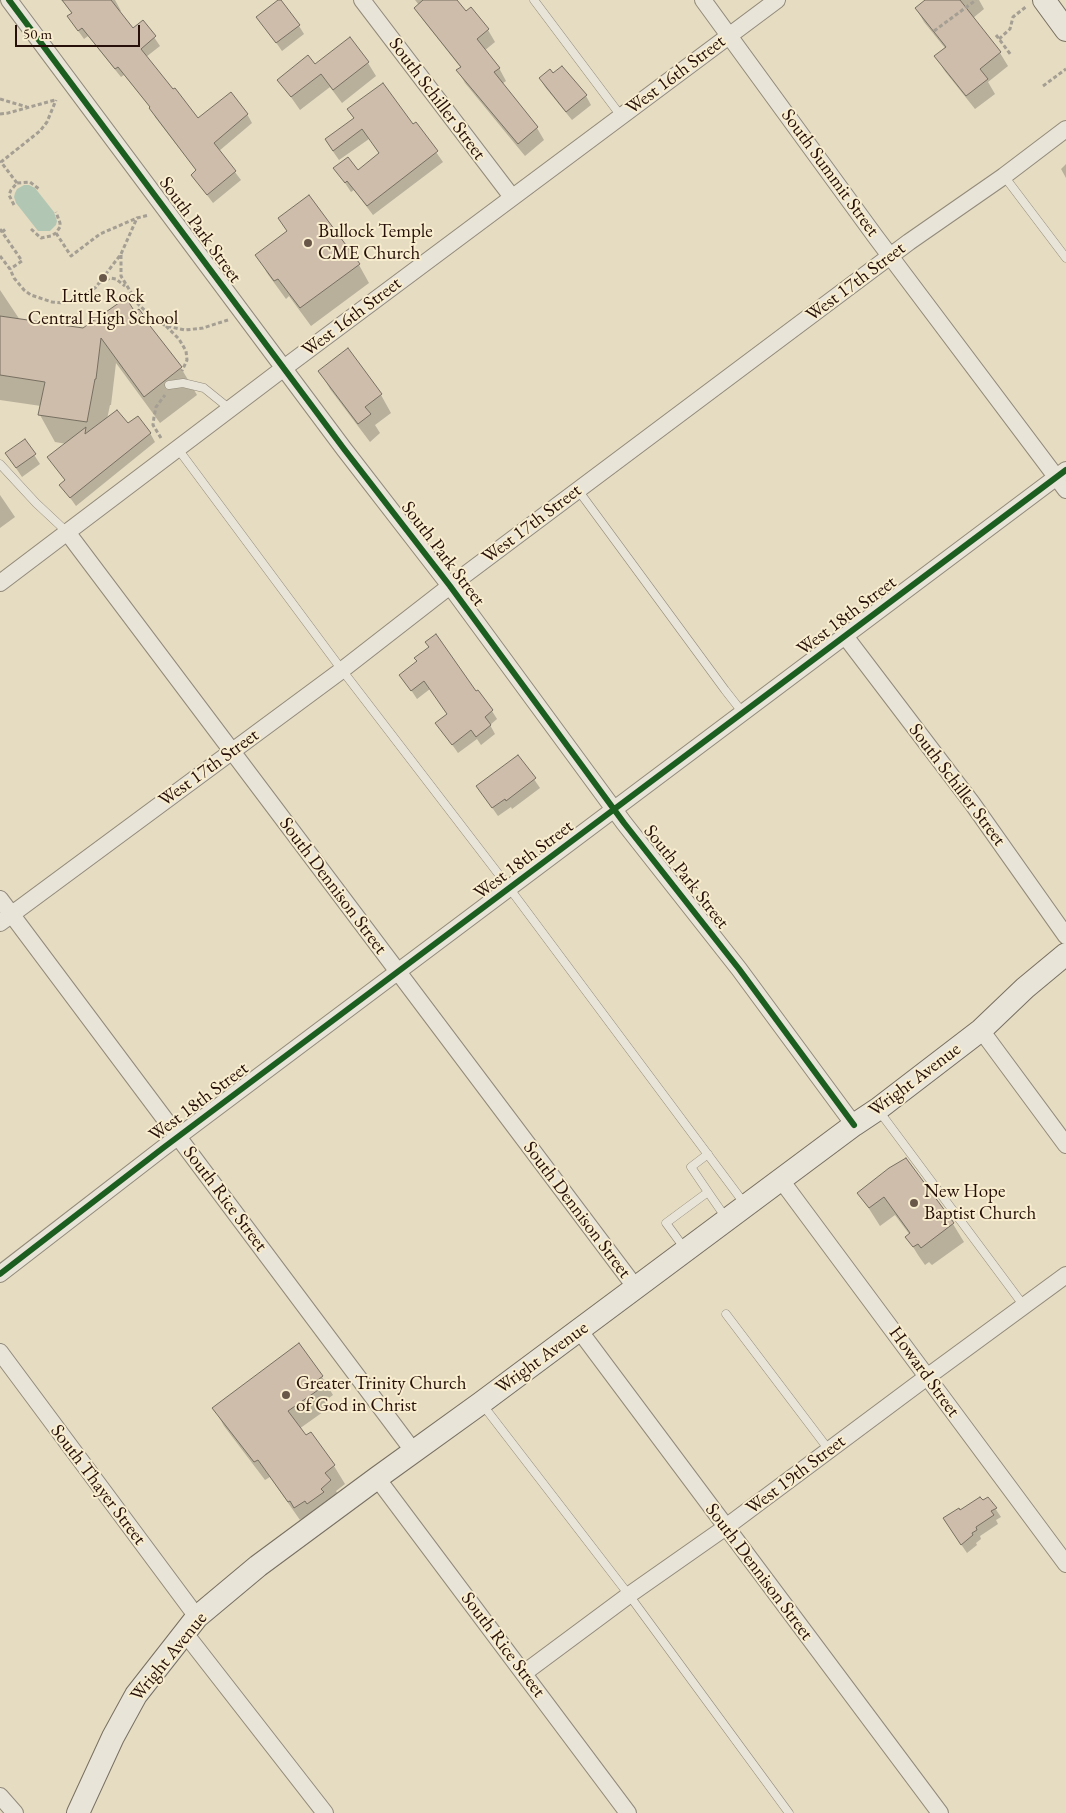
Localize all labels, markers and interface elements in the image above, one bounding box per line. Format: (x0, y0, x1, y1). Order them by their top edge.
scale bar (18, 15, 142, 47)
text: 50 m (23, 24, 52, 43)
street label: West 16th Street (622, 30, 730, 120)
street label: South Schiller Street (384, 33, 490, 165)
street label: South Summit Street (776, 105, 884, 241)
street label: South Park Street (154, 172, 246, 288)
place label: Bullock Temple CME Church (318, 221, 433, 265)
marker: Bullock Temple CME Church (302, 237, 314, 249)
street label: West 17th Street (802, 237, 910, 327)
marker: Little Rock Central High School (97, 272, 109, 284)
street label: West 16th Street (298, 272, 406, 362)
place label: Little Rock Central High School (28, 286, 178, 330)
street label: West 17th Street (478, 479, 586, 569)
street label: South Park Street (396, 497, 490, 611)
street label: West 18th Street (793, 571, 901, 661)
street label: South Schiller Street (904, 719, 1010, 851)
street label: West 17th Street (154, 724, 264, 812)
street label: South Dennison Street (274, 813, 392, 959)
street label: West 18th Street (470, 815, 578, 905)
street label: South Park Street (638, 820, 734, 934)
street label: Wright Avenue (865, 1038, 965, 1122)
street label: West 18th Street (145, 1057, 253, 1147)
street label: South Dennison Street (518, 1137, 636, 1283)
street label: South Rice Street (178, 1142, 272, 1256)
place label: New Hope Baptist Church (924, 1181, 1036, 1225)
marker: New Hope Baptist Church (908, 1197, 920, 1209)
street label: Wright Avenue (491, 1317, 593, 1399)
street label: Howard Street (884, 1322, 964, 1422)
place label: Greater Trinity Church of God in Christ (296, 1373, 466, 1417)
marker: Greater Trinity Church of God in Christ (280, 1389, 292, 1401)
street label: South Thayer Street (45, 1420, 151, 1550)
street label: West 19th Street (742, 1430, 850, 1520)
street label: South Dennison Street (700, 1499, 818, 1645)
street label: South Rice Street (456, 1588, 550, 1702)
street label: Wright Avenue (126, 1607, 212, 1707)

